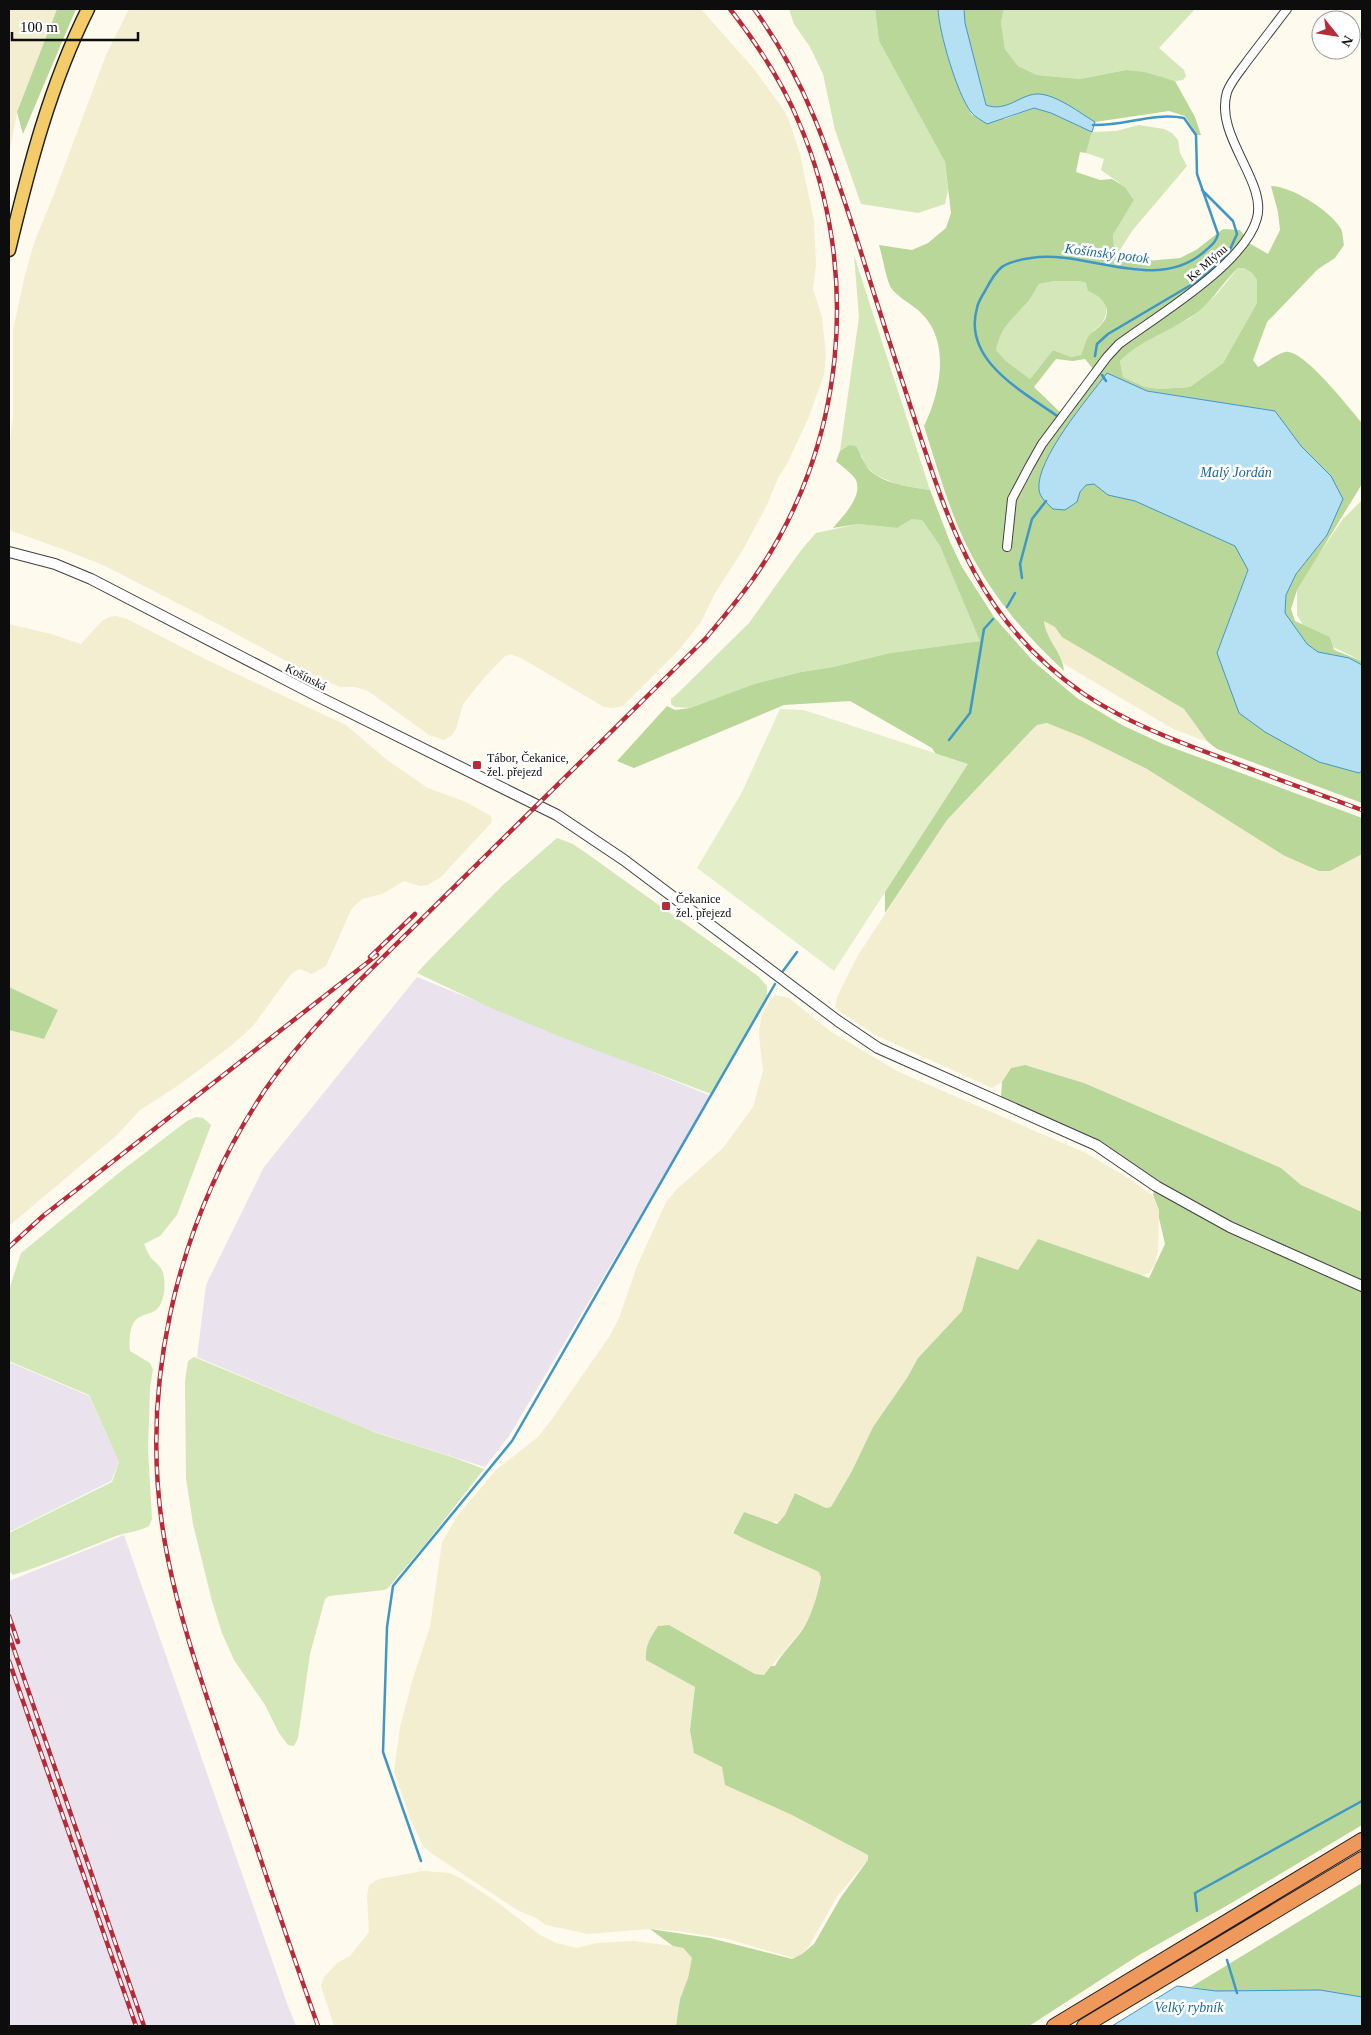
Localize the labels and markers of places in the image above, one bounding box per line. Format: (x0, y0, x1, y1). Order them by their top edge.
place label: Tábor, Čekanice, žel. přejezd (487, 751, 569, 779)
marker: Tábor, Čekanice, žel. přejezd (471, 759, 483, 771)
place label: Čekanice žel. přejezd (676, 892, 731, 920)
marker: Čekanice žel. přejezd (660, 900, 672, 912)

